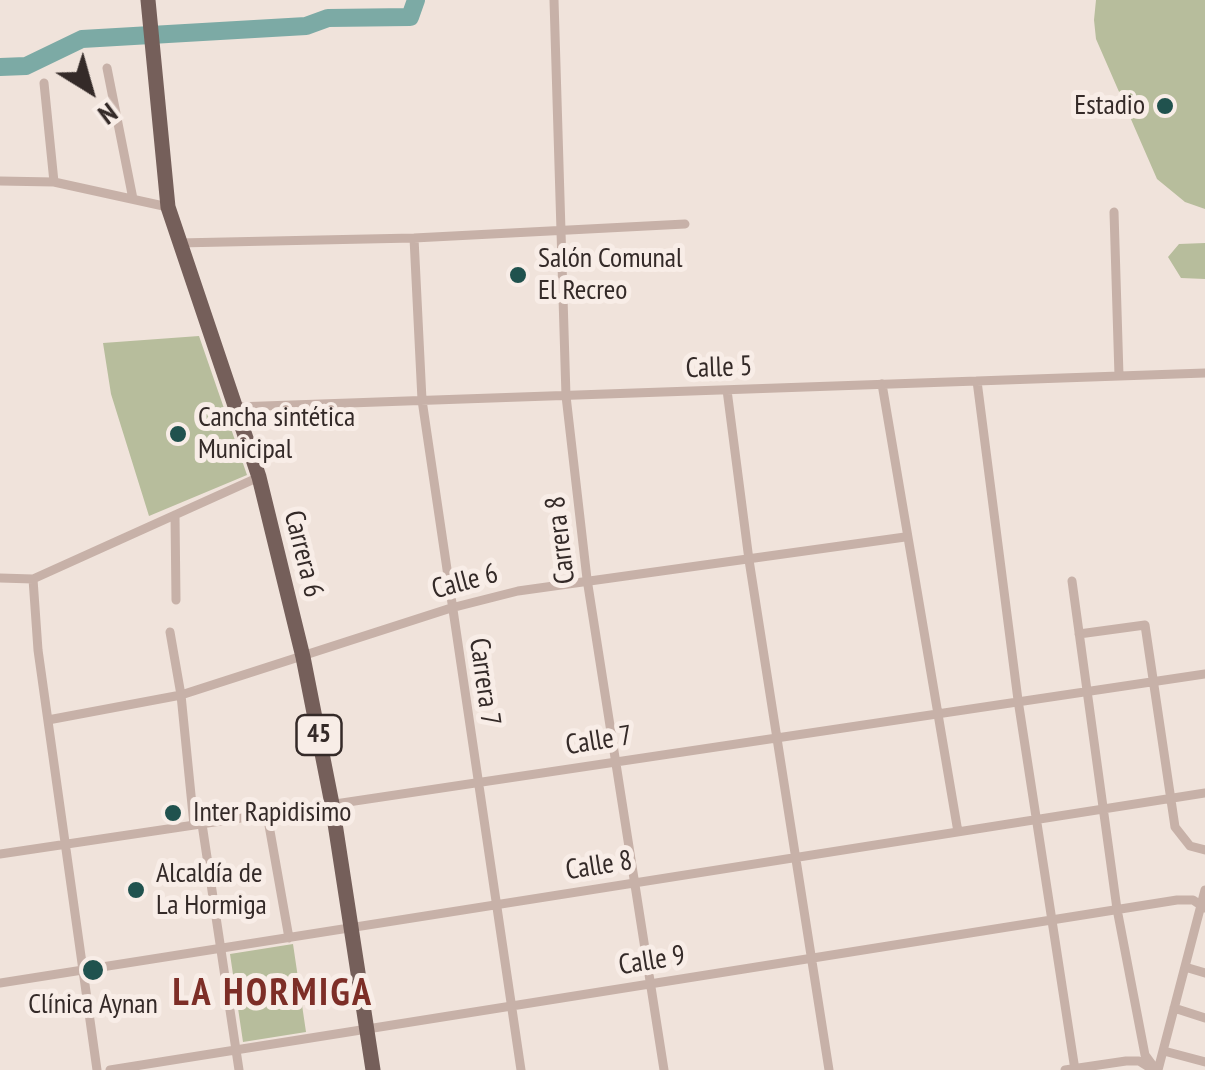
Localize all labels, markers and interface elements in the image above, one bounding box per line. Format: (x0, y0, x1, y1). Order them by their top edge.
north arrow (40, 40, 140, 140)
place label: Estadio (1074, 89, 1145, 123)
text: N (91, 95, 126, 134)
marker: Estadio (1154, 95, 1176, 117)
place label: Salón Comunal El Recreo (538, 242, 683, 308)
marker: Salón Comunal El Recreo (507, 264, 529, 286)
street label: Calle 5 (685, 350, 753, 386)
place label: Cancha sintética Municipal (198, 401, 355, 467)
marker: Cancha sintética Municipal (167, 423, 189, 445)
street label: Carrera 8 (539, 494, 583, 586)
street label: Carrera 6 (276, 507, 330, 601)
street label: Calle 6 (428, 557, 502, 607)
street label: Carrera 7 (461, 636, 507, 728)
road number: 45 (296, 715, 342, 755)
street label: Calle 7 (563, 719, 635, 763)
place label: Inter Rapidisimo (193, 796, 351, 830)
marker: Inter Rapidisimo (162, 802, 184, 824)
street label: Calle 8 (563, 844, 635, 888)
place label: Alcaldía de La Hormiga (156, 857, 267, 923)
marker: Alcaldía de La Hormiga (125, 879, 147, 901)
street label: Calle 9 (616, 939, 688, 983)
marker: Clínica Aynan (80, 957, 106, 983)
district label: LA HORMIGA (172, 971, 374, 1017)
place label: Clínica Aynan (28, 988, 158, 1022)

